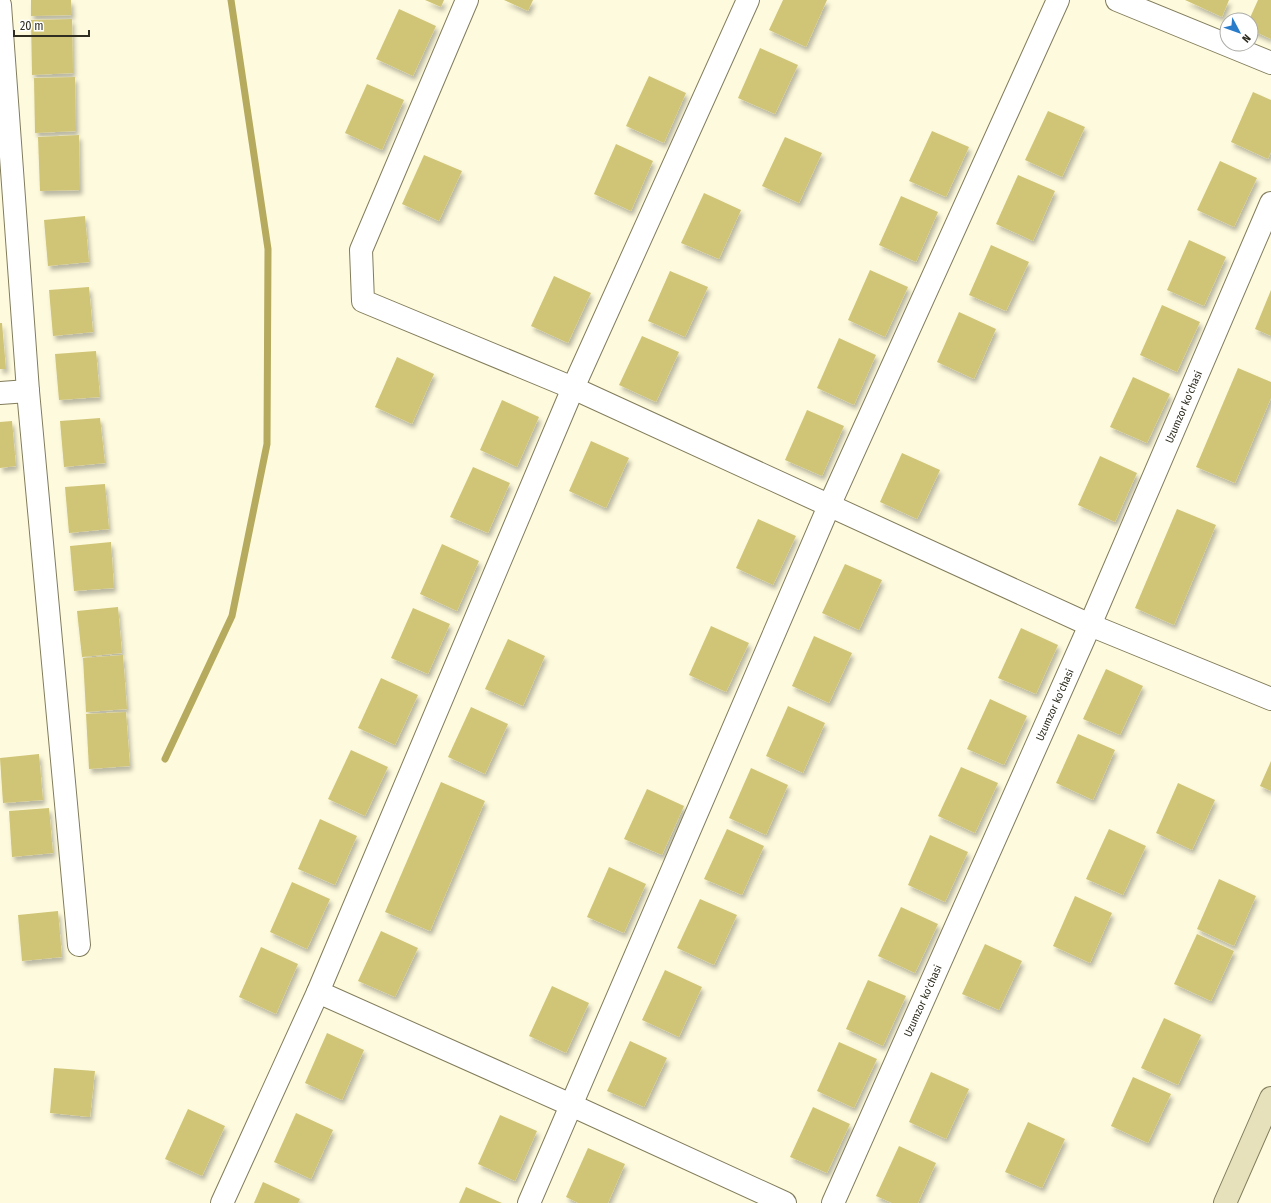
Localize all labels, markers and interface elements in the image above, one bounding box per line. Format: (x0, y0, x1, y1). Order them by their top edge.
scale bar (14, 12, 89, 38)
north arrow (1219, 12, 1259, 52)
text: 20 m (20, 19, 44, 33)
text: N (1239, 31, 1253, 45)
street label: Uzumzor ko'chasi (1163, 369, 1205, 445)
street label: Uzumzor ko'chasi (1033, 667, 1077, 743)
street label: Uzumzor ko'chasi (901, 963, 945, 1039)

